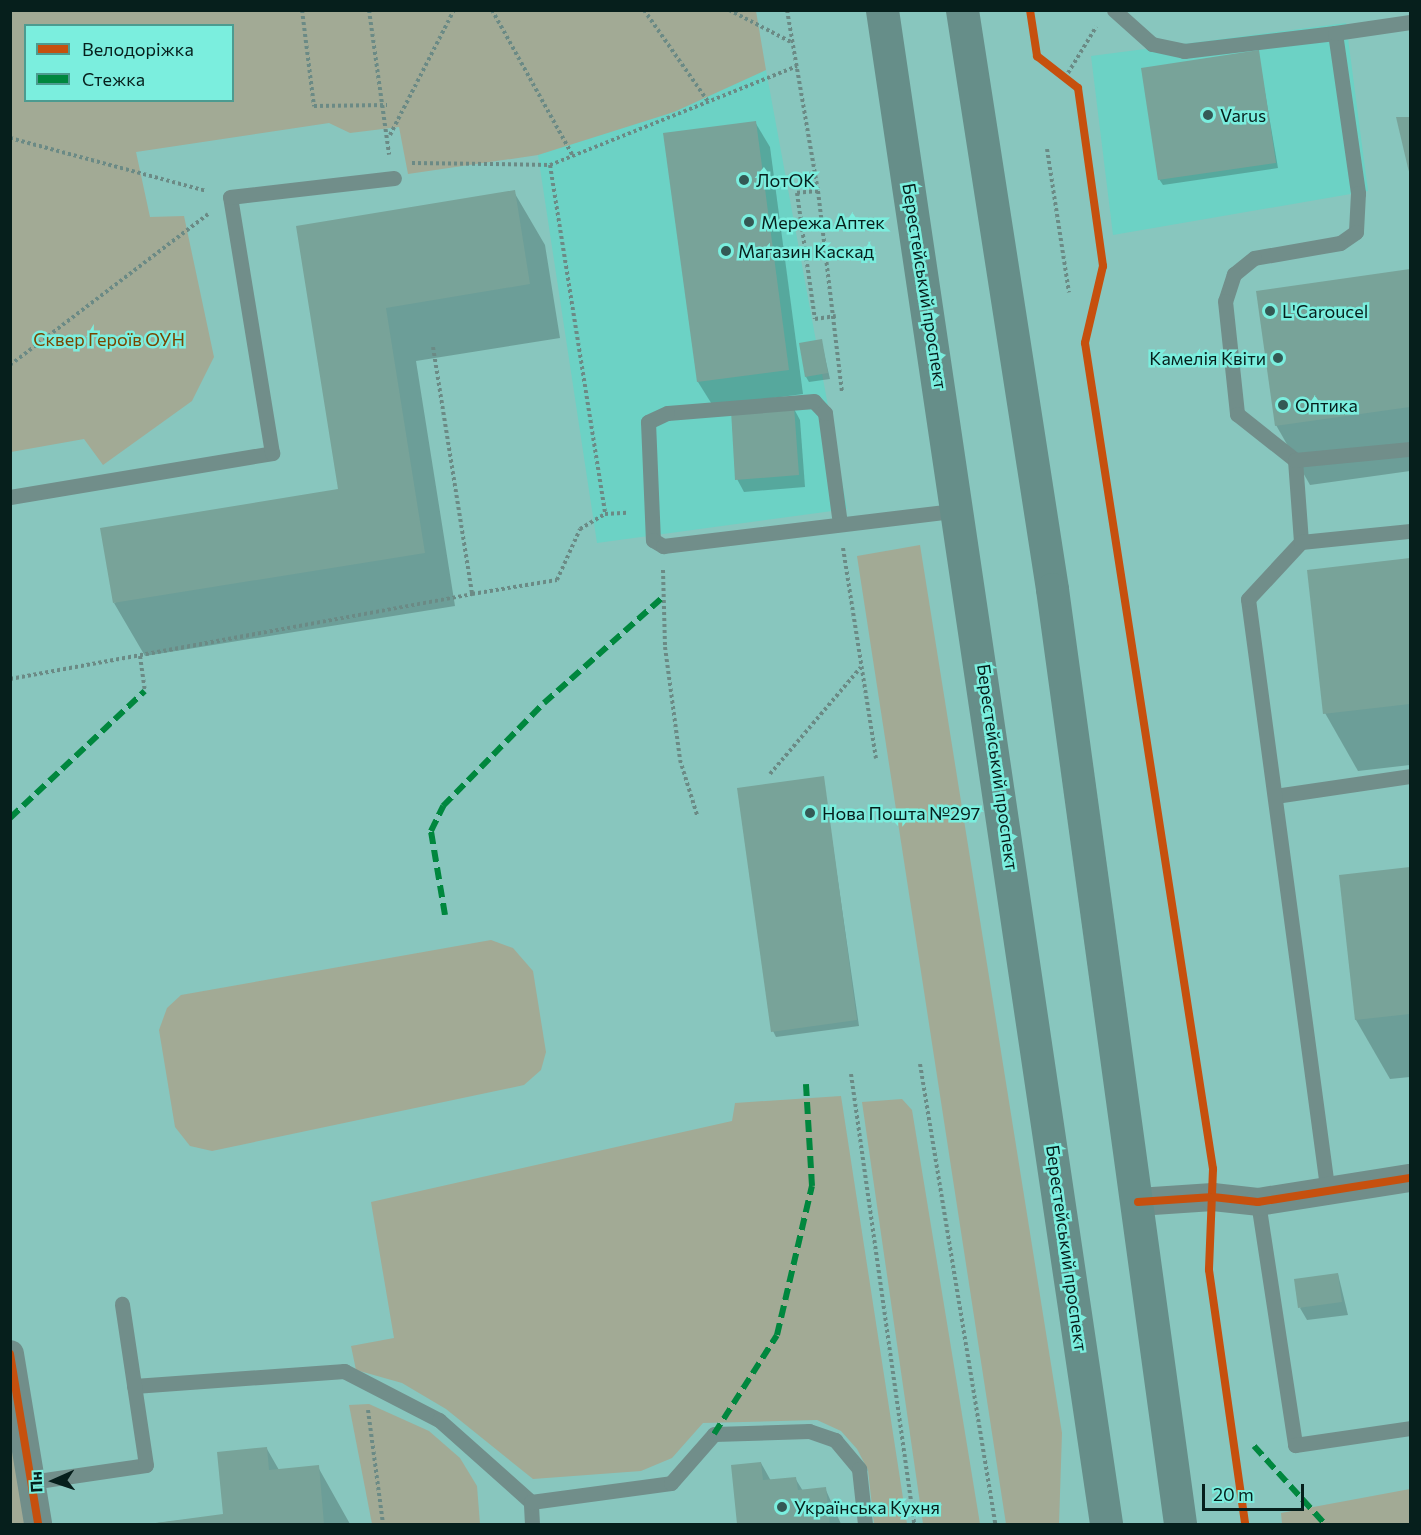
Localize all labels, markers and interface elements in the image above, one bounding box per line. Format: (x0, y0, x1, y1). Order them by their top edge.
legend (24, 24, 234, 102)
text: Велодоріжка (82, 38, 194, 60)
text: Стежка (82, 68, 145, 90)
place label: Varus (1220, 104, 1266, 126)
marker: Varus (1201, 108, 1215, 122)
place label: ЛотОК (756, 169, 815, 191)
marker: ЛотОК (737, 173, 751, 187)
street label: Берестейський проспект (898, 182, 952, 390)
place label: Мережа Аптек (761, 211, 885, 233)
marker: Мережа Аптек (742, 215, 756, 229)
place label: Магазин Каскад (738, 240, 874, 262)
marker: Магазин Каскад (719, 244, 733, 258)
place label: L'Caroucel (1282, 300, 1368, 322)
marker: L'Caroucel (1263, 304, 1277, 318)
park label: Сквер Героїв ОУН (33, 328, 185, 350)
place label: Камелія Квіти (1149, 347, 1266, 369)
marker: Камелія Квіти (1271, 351, 1285, 365)
place label: Оптика (1295, 394, 1358, 416)
marker: Оптика (1276, 398, 1290, 412)
street label: Берестейський проспект (973, 663, 1023, 871)
place label: Нова Пошта №297 (822, 802, 980, 824)
marker: Нова Пошта №297 (803, 806, 817, 820)
street label: Берестейський проспект (1042, 1144, 1092, 1352)
north arrow (24, 1451, 84, 1511)
text: Пн (25, 1471, 46, 1493)
scale bar (1205, 1472, 1307, 1510)
text: 20 m (1213, 1483, 1254, 1505)
place label: Українська Кухня (794, 1496, 940, 1518)
marker: Українська Кухня (775, 1500, 789, 1514)

